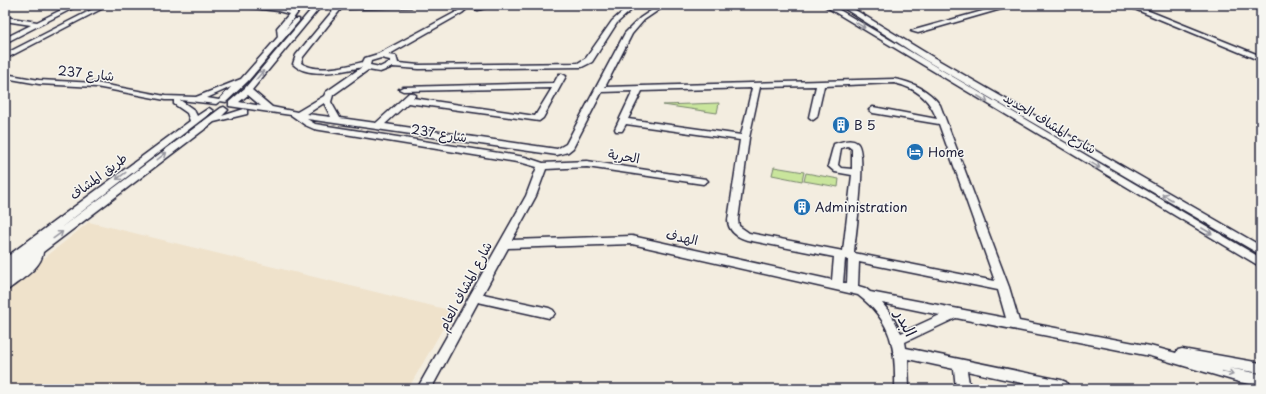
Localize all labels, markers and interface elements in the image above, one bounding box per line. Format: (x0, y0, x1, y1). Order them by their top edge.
one-way arrow (854, 21, 865, 29)
street label: شارع 237 (57, 60, 115, 86)
one-way arrow (255, 70, 264, 81)
street label: شارع المشاف الجديد (1000, 87, 1100, 159)
one-way arrow (977, 95, 989, 103)
building icon: B 5 (831, 115, 851, 135)
place label: B 5 (854, 115, 876, 134)
street label: شارع 237 (409, 119, 469, 147)
hotel icon: Home (905, 142, 925, 162)
place label: Home (928, 142, 964, 161)
street label: الحرية (607, 144, 641, 167)
street label: طريق المشاف (65, 148, 130, 204)
one-way arrow (156, 152, 167, 160)
one-way arrow (1089, 162, 1101, 170)
one-way arrow (116, 171, 127, 180)
one-way arrow (1161, 192, 1173, 200)
building icon: Administration (792, 197, 812, 217)
place label: Administration (815, 197, 908, 216)
street label: الهدف (664, 224, 700, 249)
one-way arrow (1201, 228, 1213, 236)
one-way arrow (53, 231, 64, 239)
street label: شارع المشاف العام (433, 238, 498, 335)
street label: البدر (889, 303, 924, 340)
one-way arrow (1221, 370, 1234, 377)

